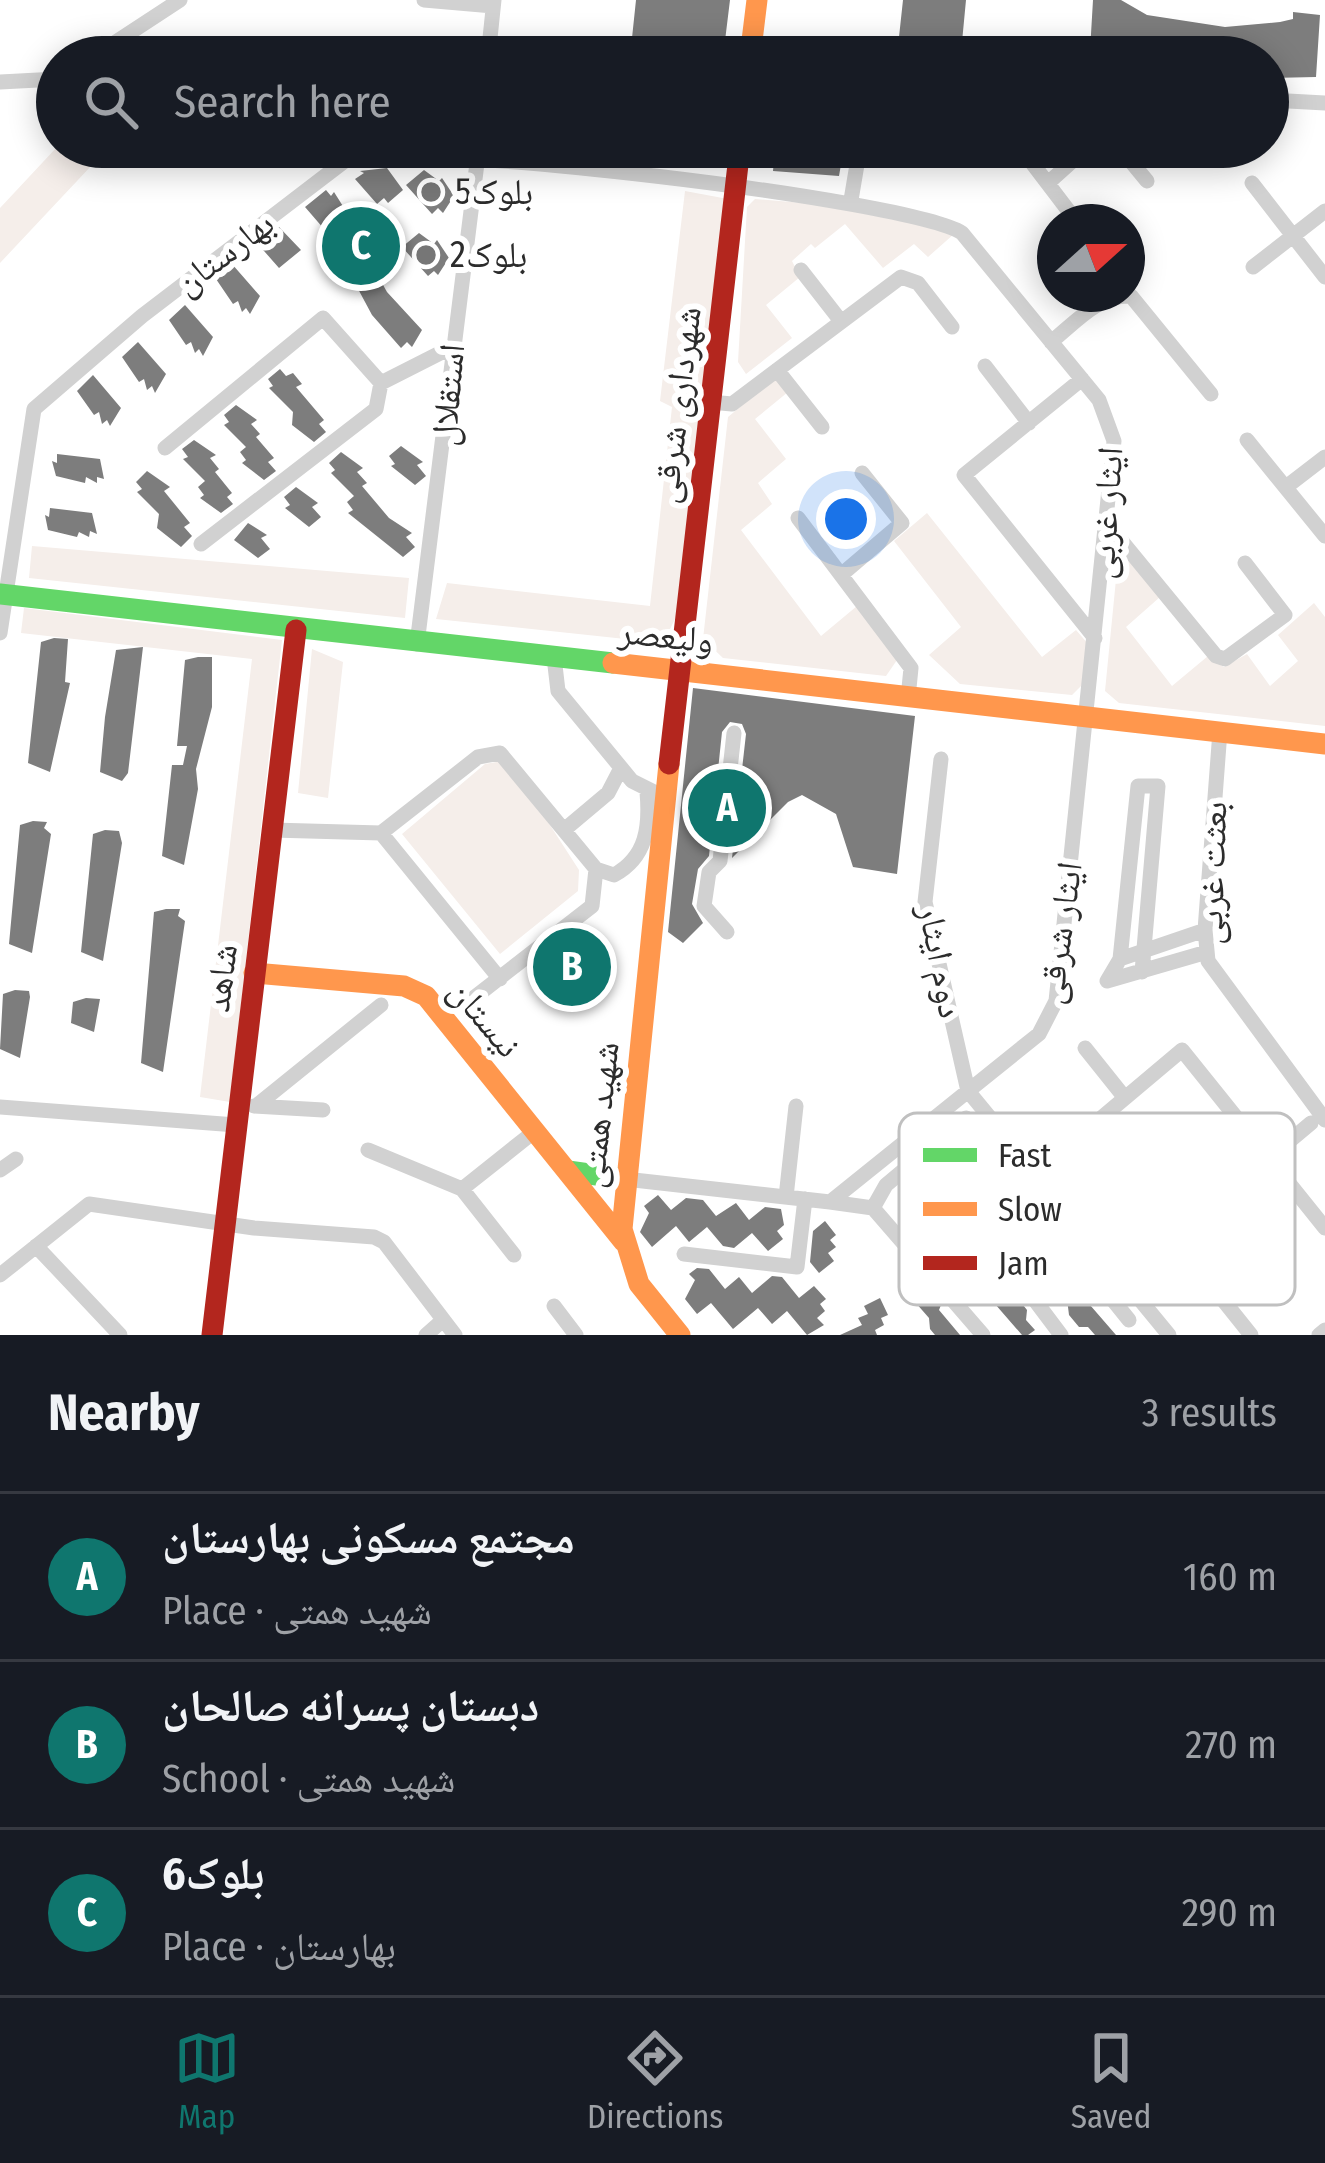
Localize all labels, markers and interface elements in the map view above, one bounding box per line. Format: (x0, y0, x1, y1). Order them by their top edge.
search box (36, 36, 1289, 168)
icon: search (78, 69, 144, 135)
text: Search here (174, 75, 391, 129)
place label: بلوک5 (455, 170, 533, 214)
marker: بلوک5 (418, 179, 444, 205)
street label: بهارستان (165, 201, 283, 305)
pin: C (322, 201, 400, 291)
north arrow (1037, 204, 1145, 312)
place label: بلوک2 (450, 233, 527, 277)
marker: بلوک2 (413, 242, 439, 268)
street label: شهرداری شرقی (643, 304, 711, 506)
street label: استقلال (422, 342, 474, 448)
street label: ایثار غربی (1079, 445, 1133, 581)
your location (816, 489, 876, 549)
street label: ولیعصر (616, 609, 715, 663)
pin: A (688, 763, 766, 853)
street label: بعثت غربی (1188, 801, 1236, 945)
street label: ایثار شرقی (1028, 859, 1092, 1007)
street label: دوم ایثار (907, 900, 974, 1022)
pin: B (533, 922, 611, 1012)
street label: شاهد (195, 941, 247, 1015)
street label: نيستان (439, 969, 531, 1067)
street label: شهید همتی (569, 1040, 629, 1190)
legend (899, 1113, 1295, 1305)
text: Fast (998, 1136, 1052, 1176)
text: Slow (998, 1190, 1062, 1230)
text: Jam (998, 1244, 1049, 1284)
text: Nearby (48, 1382, 200, 1444)
text: 3 results (1142, 1390, 1277, 1436)
text: مجتمع مسکونی بهارستان (162, 1511, 575, 1565)
text: A (76, 1554, 98, 1600)
text: 160 m (1183, 1554, 1277, 1600)
text: Place · شهید همتی (162, 1588, 432, 1634)
text: دبستان پسرانه صالحان (162, 1679, 539, 1733)
text: B (76, 1722, 98, 1768)
text: 270 m (1185, 1722, 1277, 1768)
text: School · شهید همتی (162, 1756, 455, 1802)
text: بلوک6 (162, 1847, 264, 1901)
text: C (77, 1890, 97, 1936)
text: 290 m (1182, 1890, 1277, 1936)
text: Place · بهارستان (162, 1924, 396, 1970)
tab: Map (174, 2025, 240, 2137)
tab: Directions (587, 2025, 723, 2137)
tab: Saved (1071, 2025, 1151, 2137)

